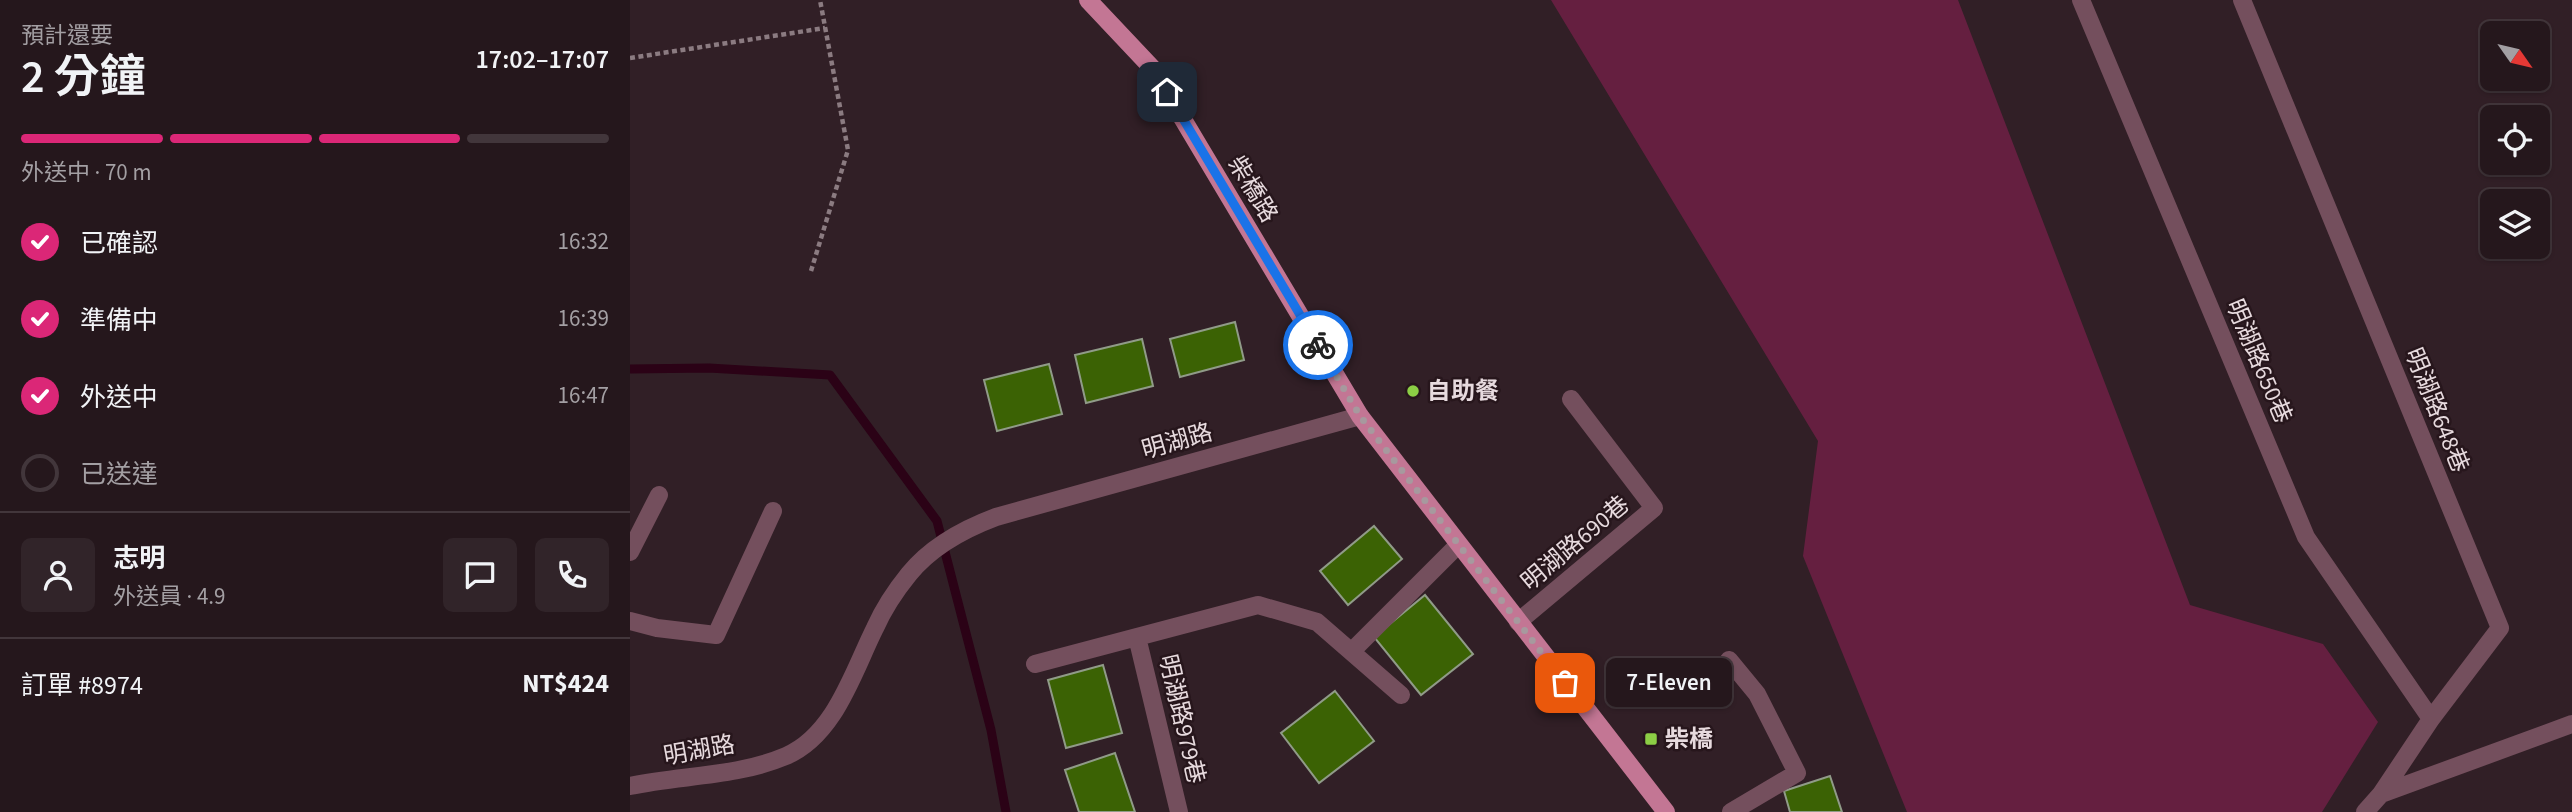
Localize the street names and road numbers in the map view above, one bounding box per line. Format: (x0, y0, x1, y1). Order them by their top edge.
street label: 柴橋路 (1219, 149, 1286, 229)
street label: 明湖路650巷 (2217, 294, 2300, 429)
street label: 明湖路648巷 (2396, 343, 2477, 478)
street label: 明湖路 (1138, 415, 1217, 468)
street label: 明湖路690巷 (1514, 488, 1637, 599)
street label: 明湖路979巷 (1150, 651, 1213, 787)
street label: 明湖路 (661, 727, 738, 774)

